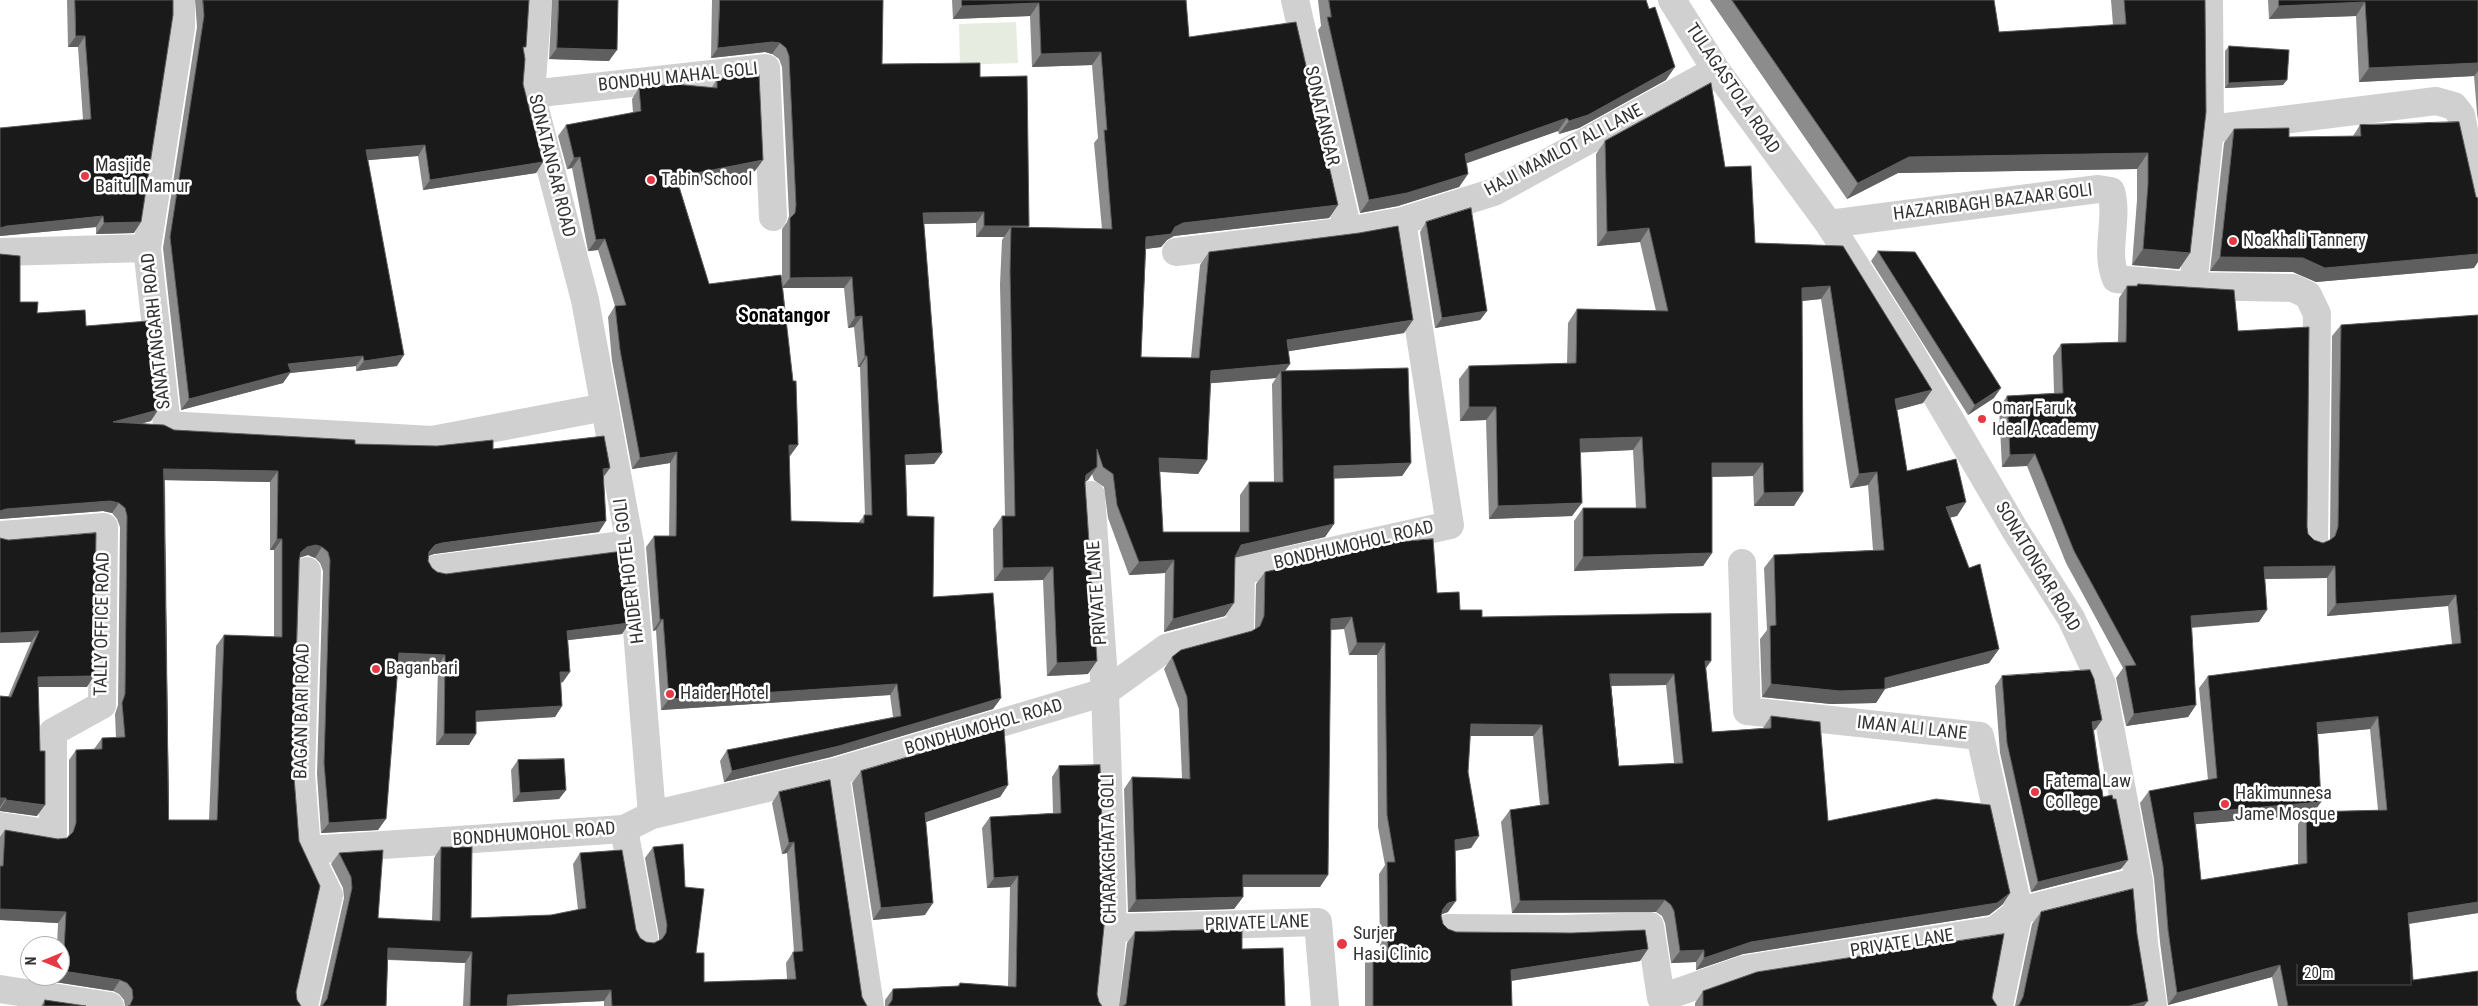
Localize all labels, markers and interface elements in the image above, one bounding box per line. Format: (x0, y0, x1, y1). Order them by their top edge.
street label: TULAGASTOLA ROAD (1680, 20, 1784, 158)
street label: BONDHU MAHAL GOLI (597, 59, 759, 97)
street label: SONATANGAR (1299, 64, 1343, 168)
street label: SONATANGAR ROAD (523, 92, 579, 240)
street label: HAJI MAMLOT ALI LANE (1481, 100, 1647, 202)
place label: Masjide Baitul Mamur (95, 155, 190, 198)
place label: Tabin School (661, 169, 752, 191)
marker: Masjide Baitul Mamur (79, 170, 91, 182)
marker: Tabin School (645, 174, 657, 186)
street label: HAZARIBAGH BAZAAR GOLI (1892, 180, 2094, 226)
place label: Noakhali Tannery (2243, 230, 2366, 252)
marker: Noakhali Tannery (2227, 235, 2239, 247)
street label: SANATANGARH ROAD (138, 252, 176, 410)
district label: Sonatangor (738, 305, 830, 329)
place label: Omar Faruk Ideal Academy (1992, 398, 2096, 440)
marker: Omar Faruk Ideal Academy (1976, 413, 1988, 425)
street label: HAIDER HOTEL GOLI (610, 497, 650, 645)
street label: SONATONGAR ROAD (1990, 498, 2084, 636)
street label: BONDHUMOHOL ROAD (1272, 517, 1436, 575)
street label: PRIVATE LANE (1084, 540, 1112, 646)
street label: TALLY OFFICE ROAD (91, 552, 115, 696)
street label: BAGAN BARI ROAD (291, 643, 315, 779)
place label: Baganbari (386, 658, 458, 680)
marker: Baganbari (370, 663, 382, 675)
place label: Haider Hotel (680, 683, 769, 705)
marker: Haider Hotel (664, 688, 676, 700)
street label: BONDHUMOHOL ROAD (903, 695, 1065, 761)
street label: IMAN ALI LANE (1856, 712, 1968, 746)
place label: Fatema Law College (2045, 771, 2131, 814)
street label: CHARAKGHATA GOLI (1098, 774, 1122, 924)
place label: Hakimunnesa Jame Mosque (2235, 783, 2335, 826)
marker: Fatema Law College (2029, 786, 2041, 798)
marker: Hakimunnesa Jame Mosque (2219, 798, 2231, 810)
street label: BONDHUMOHOL ROAD (452, 819, 616, 851)
street label: PRIVATE LANE (1204, 911, 1310, 937)
place label: Surjer Hasi Clinic (1353, 923, 1429, 966)
street label: PRIVATE LANE (1849, 925, 1955, 963)
north arrow (20, 936, 70, 986)
marker: Surjer Hasi Clinic (1335, 937, 1349, 951)
scale bar (2298, 954, 2414, 986)
text: N (23, 957, 39, 965)
text: 20 m (2304, 964, 2334, 982)

